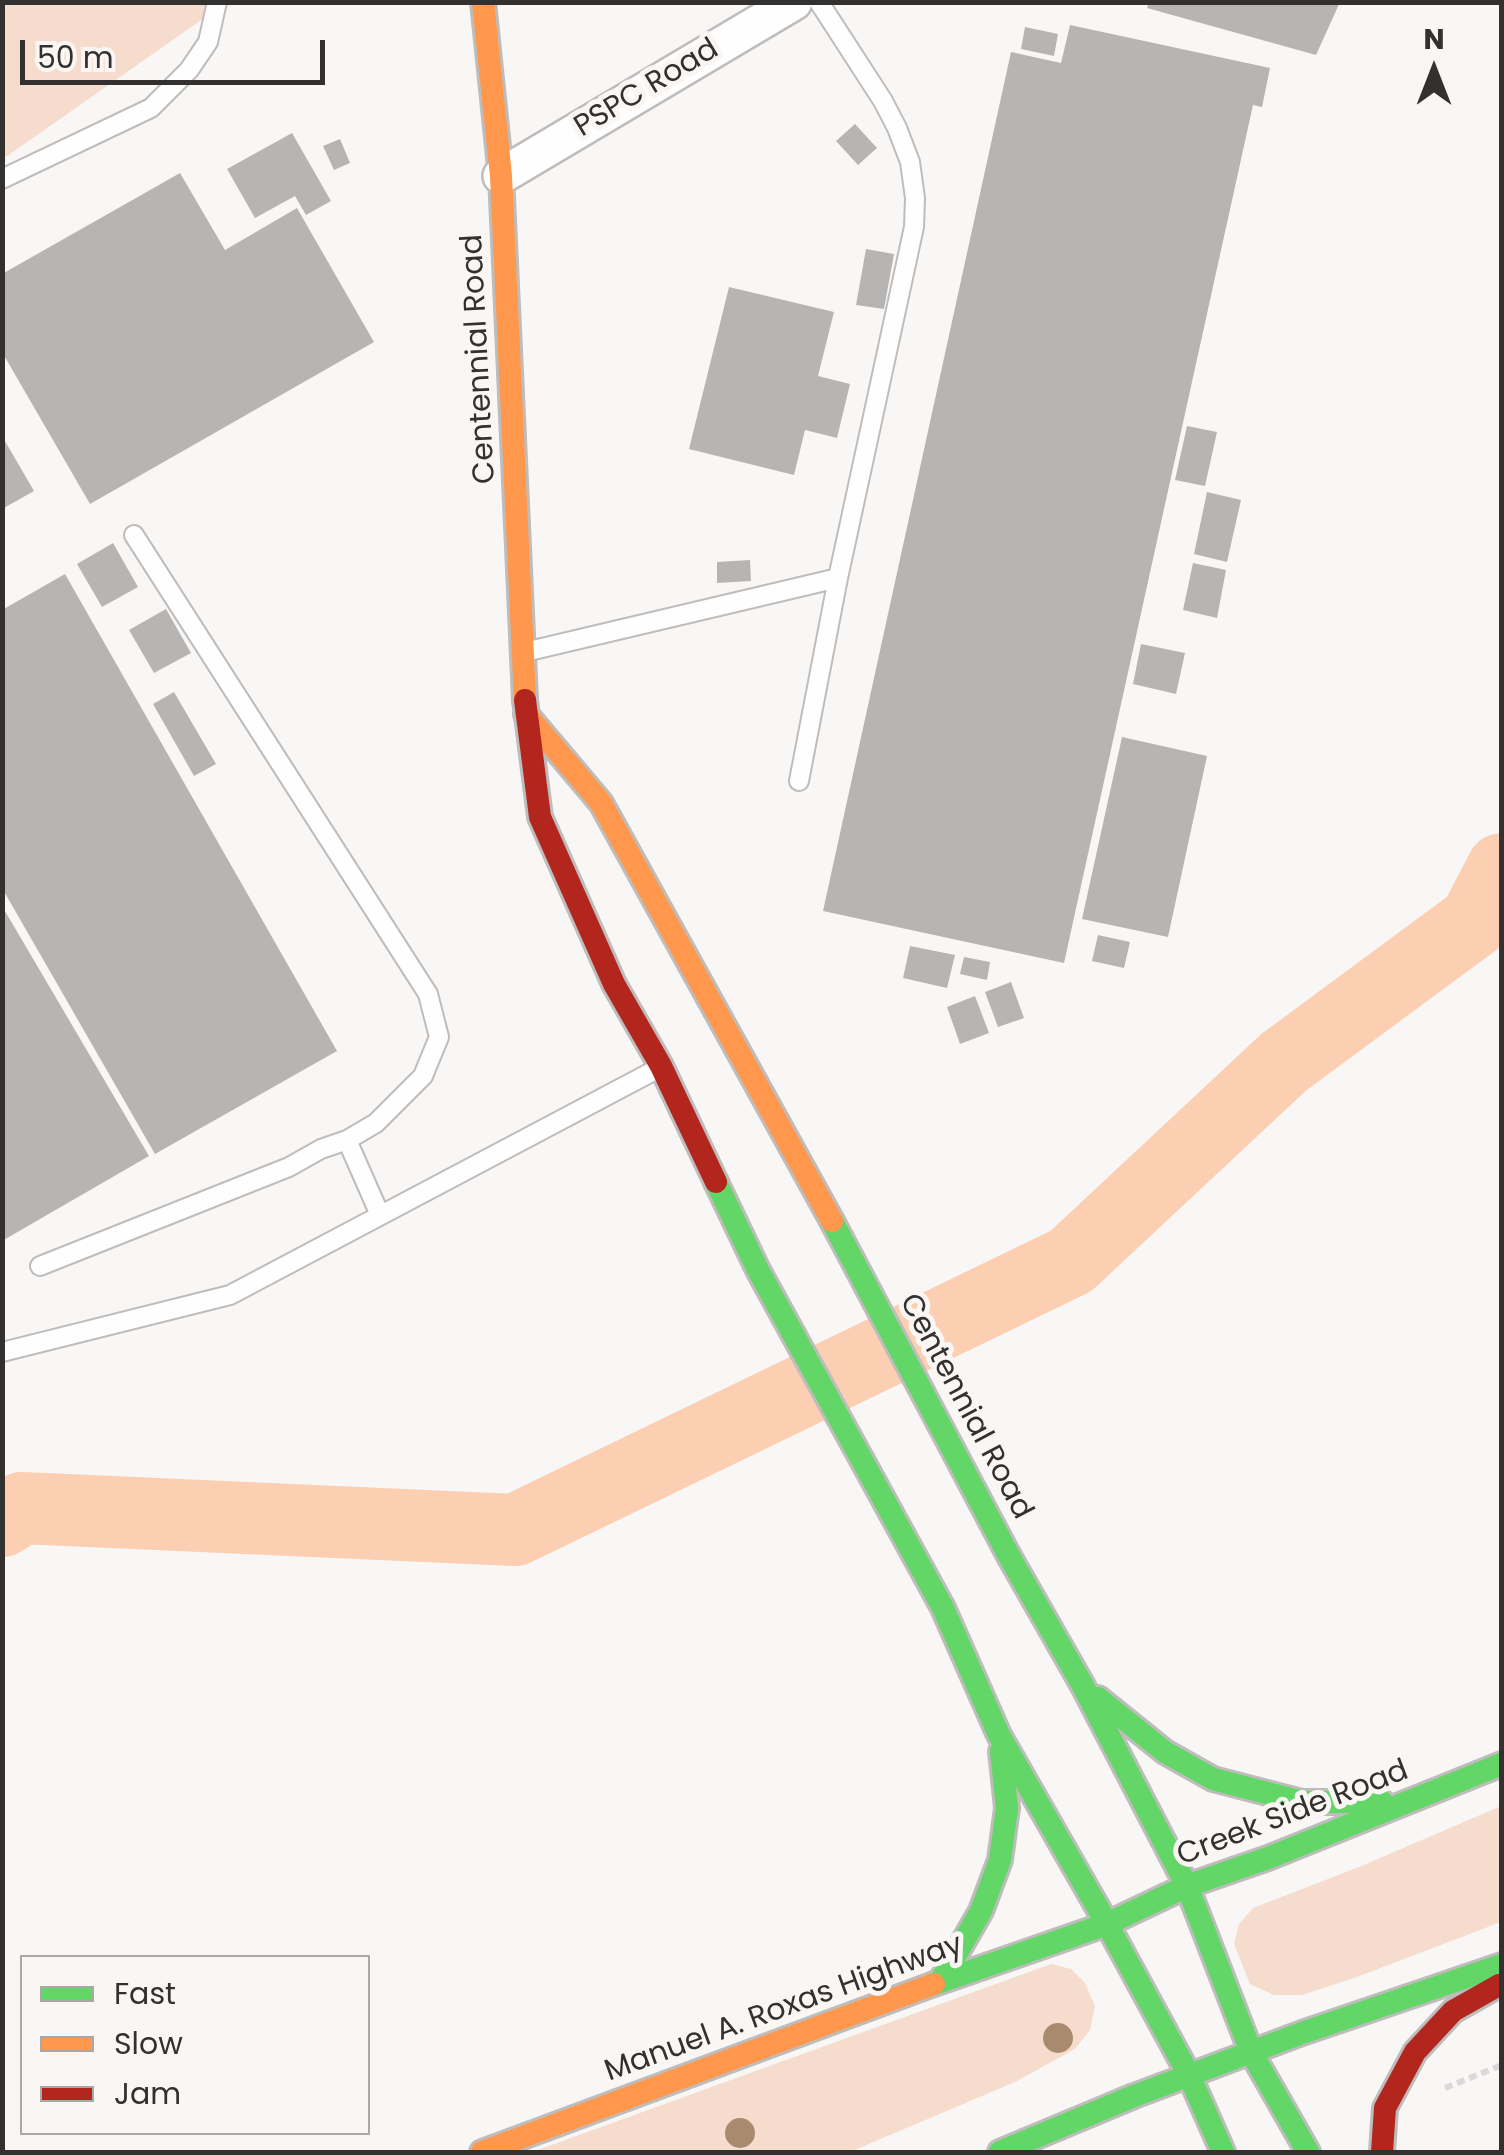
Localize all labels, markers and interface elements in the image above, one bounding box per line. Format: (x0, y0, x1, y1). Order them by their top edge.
scale bar (25, 20, 330, 82)
north arrow (1384, 20, 1484, 120)
text: N (1423, 20, 1445, 59)
street label: PSPC Road (569, 32, 725, 146)
text: 50 m (37, 36, 114, 79)
street label: Centennial Road (455, 233, 505, 485)
street label: Centennial Road (890, 1288, 1040, 1526)
street label: Creek Side Road (1172, 1753, 1414, 1875)
street label: Manuel A. Roxas Highway (600, 1927, 968, 2091)
legend (20, 1955, 370, 2135)
text: Fast (114, 1972, 176, 2015)
text: Slow (114, 2022, 183, 2065)
text: Jam (114, 2072, 181, 2115)

